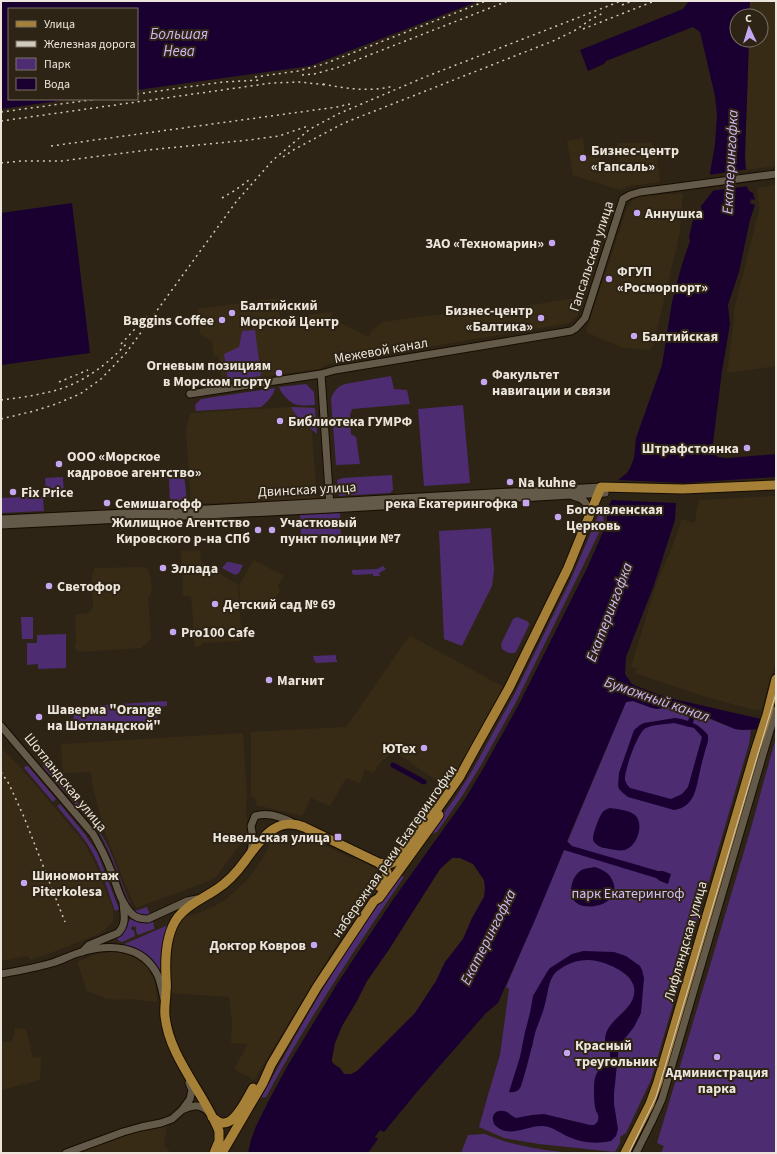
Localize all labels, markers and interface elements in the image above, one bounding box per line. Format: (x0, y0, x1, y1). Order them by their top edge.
legend (8, 8, 138, 100)
north arrow (729, 8, 769, 48)
text: С (745, 11, 753, 26)
text: Улица (44, 16, 75, 33)
water label: Большая Нева (150, 24, 208, 62)
text: Железная дорога (44, 36, 136, 53)
text: Парк (44, 56, 70, 73)
text: Вода (44, 76, 70, 93)
water label: Екатерингофка (717, 109, 744, 215)
place label: Бизнес-центр «Гапсаль» (591, 141, 679, 177)
marker: Бизнес-центр «Гапсаль» (578, 153, 588, 163)
street label: Гапсальская улица (565, 199, 619, 314)
place label: Аннушка (644, 204, 703, 224)
marker: Аннушка (632, 208, 642, 218)
place label: ЗАО «Техномарин» (425, 234, 544, 254)
marker: ЗАО «Техномарин» (547, 238, 557, 248)
place label: ФГУП «Росморпорт» (617, 262, 708, 298)
marker: ФГУП «Росморпорт» (604, 274, 614, 284)
place label: Балтийский Морской Центр (240, 296, 339, 332)
place label: Бизнес-центр «Балтика» (445, 301, 533, 337)
marker: Балтийский Морской Центр (227, 308, 237, 318)
place label: Baggins Coffee (123, 311, 214, 331)
marker: Бизнес-центр «Балтика» (536, 313, 546, 323)
marker: Baggins Coffee (217, 315, 227, 325)
place label: Балтийская (642, 327, 718, 347)
marker: Балтийская (629, 331, 639, 341)
street label: Межевой канал (333, 333, 430, 369)
place label: Огневым позициям в Морском порту (147, 356, 272, 392)
place label: Факультет навигации и связи (492, 365, 611, 401)
marker: Огневым позициям в Морском порту (274, 368, 284, 378)
marker: Факультет навигации и связи (479, 377, 489, 387)
place label: Библиотека ГУМРФ (288, 412, 413, 432)
marker: Библиотека ГУМРФ (275, 416, 285, 426)
place label: Штрафстоянка (642, 439, 739, 459)
marker: Штрафстоянка (742, 443, 752, 453)
place label: ООО «Морское кадровое агентство» (67, 447, 202, 483)
marker: ООО «Морское кадровое агентство» (54, 459, 64, 469)
place label: Na kuhne (518, 473, 576, 493)
street label: Двинская улица (257, 477, 357, 503)
marker: Na kuhne (505, 477, 515, 487)
place label: Fix Price (21, 483, 73, 503)
marker: Fix Price (8, 487, 18, 497)
place label: Семишагофф (115, 494, 202, 514)
place label: река Екатерингофка (385, 494, 518, 514)
marker: Семишагофф (102, 498, 112, 508)
marker: река Екатерингофка (521, 498, 531, 508)
place label: Богоявленская Церковь (566, 500, 663, 536)
marker: Богоявленская Церковь (553, 512, 563, 522)
place label: Жилищное Агентство Кировского р-на СПб (112, 513, 250, 549)
place label: Участковый пункт полиции №7 (280, 513, 401, 549)
marker: Жилищное Агентство Кировского р-на СПб (253, 525, 263, 535)
marker: Участковый пункт полиции №7 (267, 525, 277, 535)
place label: Эллада (171, 559, 218, 579)
water label: Екатерингофка (581, 560, 638, 665)
marker: Эллада (158, 563, 168, 573)
place label: Светофор (57, 577, 121, 597)
marker: Светофор (44, 581, 54, 591)
place label: Детский сад № 69 (223, 595, 336, 615)
marker: Детский сад № 69 (210, 599, 220, 609)
place label: Pro100 Cafe (181, 623, 255, 643)
marker: Pro100 Cafe (168, 627, 178, 637)
place label: Магнит (277, 671, 324, 691)
water label: Бумажный канал (601, 672, 713, 727)
marker: Магнит (264, 675, 274, 685)
place label: Шаверма "Orange на Шотландской" (47, 700, 161, 736)
marker: Шаверма "Orange на Шотландской" (34, 712, 44, 722)
street label: Шотландская улица (19, 729, 111, 836)
place label: ЮТех (382, 739, 416, 759)
marker: ЮТех (419, 743, 429, 753)
street label: набережная реки Екатерингофки (327, 761, 462, 942)
place label: Невельская улица (212, 828, 330, 848)
marker: Невельская улица (333, 832, 343, 842)
place label: Шиномонтаж Piterkolesa (32, 866, 119, 902)
marker: Шиномонтаж Piterkolesa (19, 878, 29, 888)
street label: Лифляндская улица (659, 879, 713, 1004)
park label: парк Екатерингоф (571, 884, 685, 904)
water label: Екатерингофка (455, 886, 522, 989)
place label: Доктор Ковров (209, 936, 306, 956)
marker: Доктор Ковров (309, 940, 319, 950)
place label: Красный треугольник (575, 1036, 657, 1072)
marker: Красный треугольник (562, 1048, 572, 1058)
marker: Администрация парка (712, 1052, 722, 1062)
place label: Администрация парка (665, 1063, 768, 1099)

